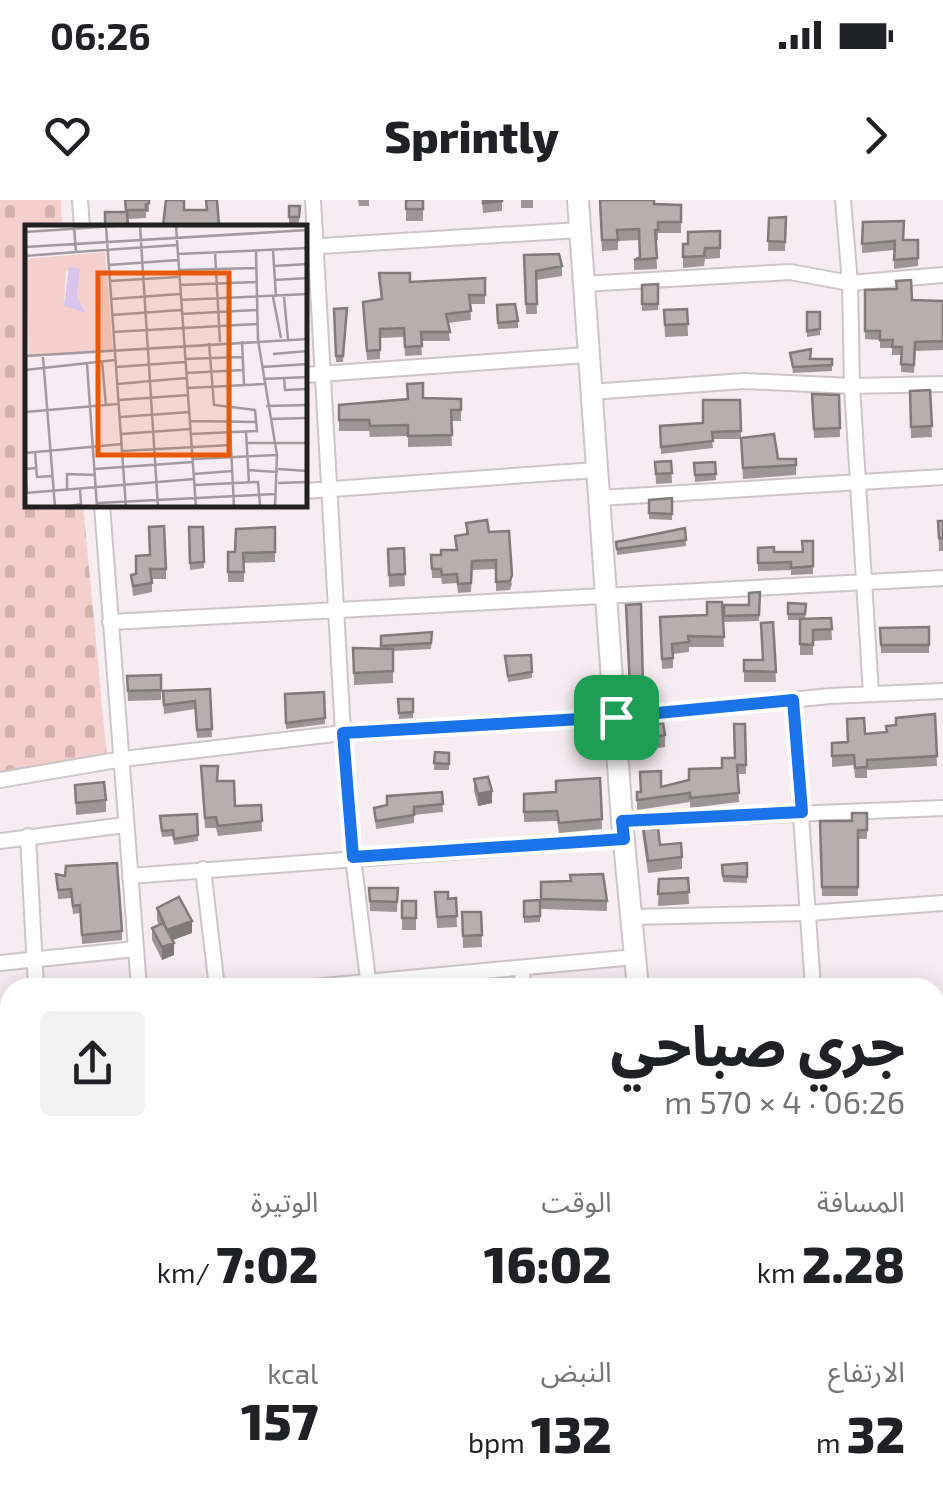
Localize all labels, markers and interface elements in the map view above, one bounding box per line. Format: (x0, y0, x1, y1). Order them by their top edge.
text: 06:26 (50, 12, 151, 58)
icon: heart (40, 108, 95, 163)
text: Sprintly (384, 108, 559, 162)
icon: forward (848, 108, 903, 163)
inset map (25, 225, 308, 508)
pin (574, 675, 659, 760)
icon: arrive (589, 690, 644, 745)
button: share (40, 1011, 145, 1116)
text: جري صباحي (610, 1011, 905, 1077)
text: 06:26 · 4 × 570 m (664, 1082, 905, 1120)
text: الوتيرة (251, 1184, 318, 1218)
text: الوقت (541, 1184, 612, 1218)
text: المسافة (817, 1184, 905, 1218)
text: 7:02 (216, 1233, 318, 1293)
text: 16:02 (484, 1233, 612, 1293)
text: 2.28 (802, 1233, 905, 1293)
text: /km (157, 1255, 216, 1289)
text: km (757, 1255, 802, 1289)
text: النبض (541, 1354, 612, 1388)
text: الارتفاع (828, 1354, 905, 1388)
text: kcal (267, 1356, 318, 1390)
text: 157 (241, 1390, 318, 1450)
text: 132 (531, 1403, 612, 1463)
text: 32 (847, 1403, 905, 1463)
text: bpm (468, 1425, 531, 1459)
text: m (816, 1425, 847, 1459)

